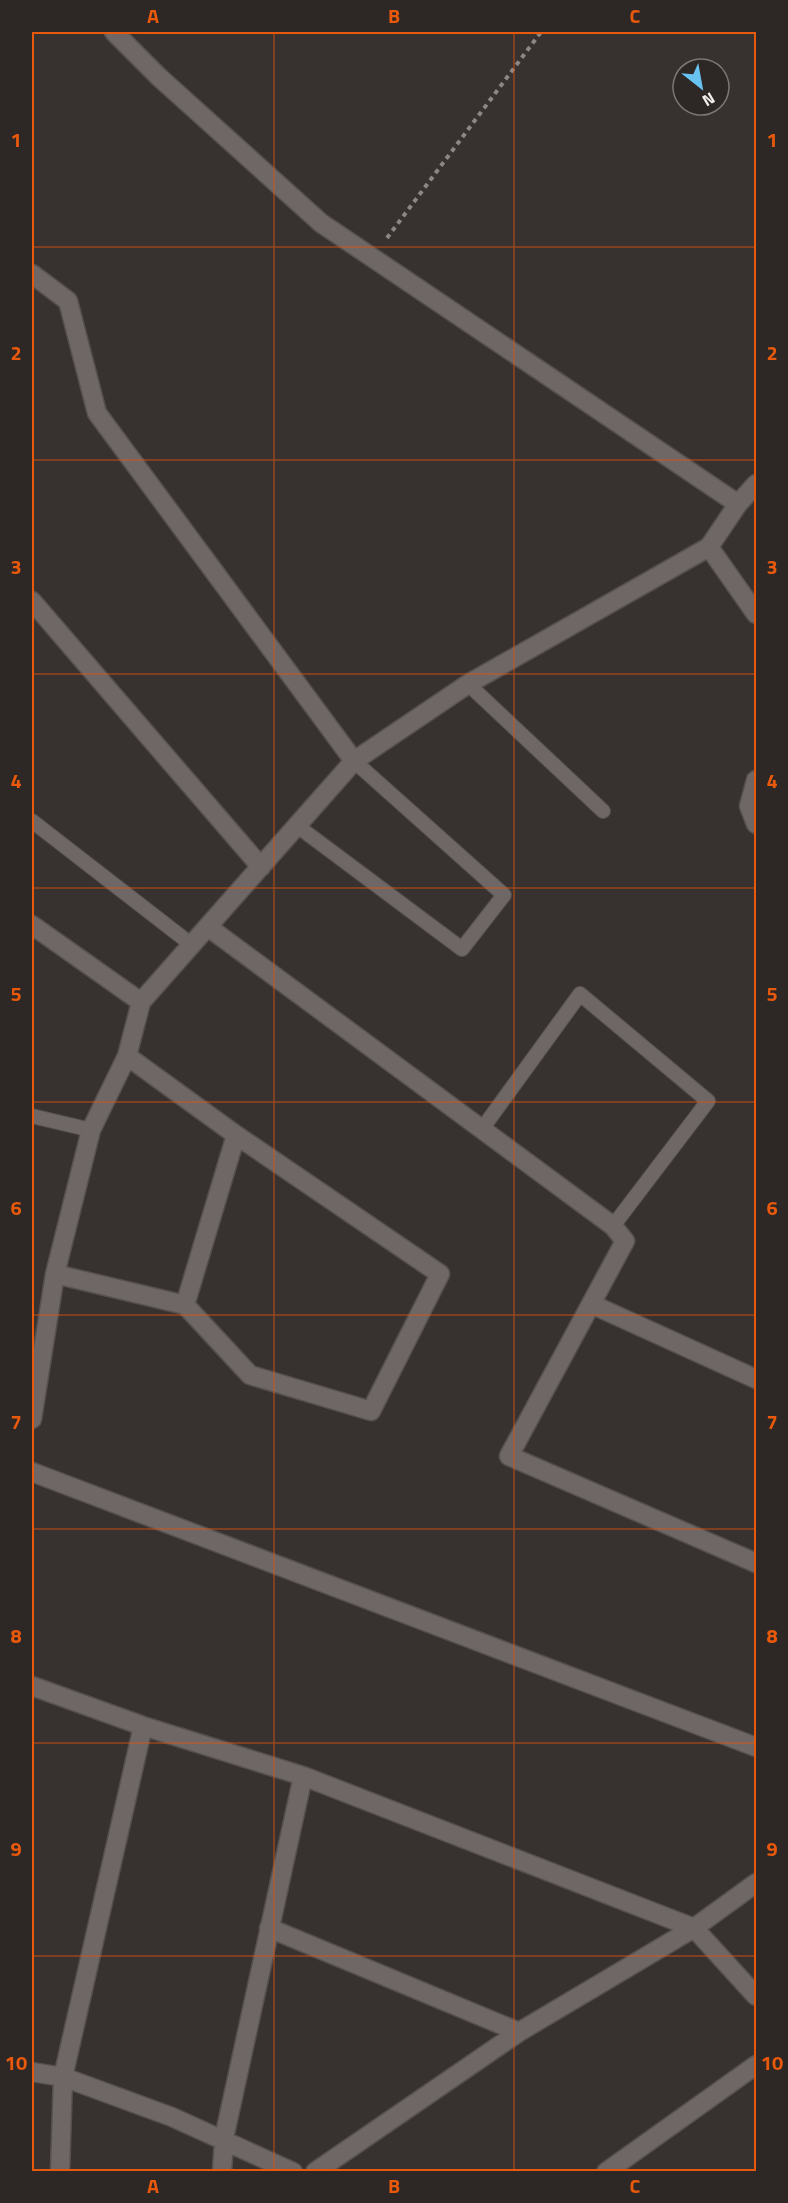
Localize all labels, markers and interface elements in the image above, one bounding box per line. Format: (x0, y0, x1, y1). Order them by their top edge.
text: A (147, 0, 159, 31)
text: B (388, 0, 400, 31)
text: C (630, 0, 641, 31)
north arrow (671, 57, 731, 117)
text: N (698, 87, 720, 113)
text: 1 (10, 124, 22, 155)
text: 1 (766, 124, 778, 155)
text: 2 (10, 337, 22, 368)
text: 2 (766, 337, 778, 368)
text: 3 (10, 551, 22, 582)
text: 3 (766, 551, 778, 582)
text: 4 (10, 765, 22, 796)
text: 4 (766, 765, 778, 796)
text: 5 (10, 978, 22, 1009)
text: 5 (766, 978, 778, 1009)
text: 6 (10, 1192, 22, 1223)
text: 6 (766, 1192, 778, 1223)
text: 7 (10, 1406, 22, 1437)
text: 7 (766, 1406, 778, 1437)
text: 8 (10, 1620, 22, 1651)
text: 8 (766, 1620, 778, 1651)
text: 9 (10, 1833, 22, 1864)
text: 9 (766, 1833, 778, 1864)
text: 10 (5, 2047, 27, 2078)
text: 10 (761, 2047, 783, 2078)
text: A (147, 2170, 159, 2201)
text: B (388, 2170, 400, 2201)
text: C (630, 2170, 641, 2201)

